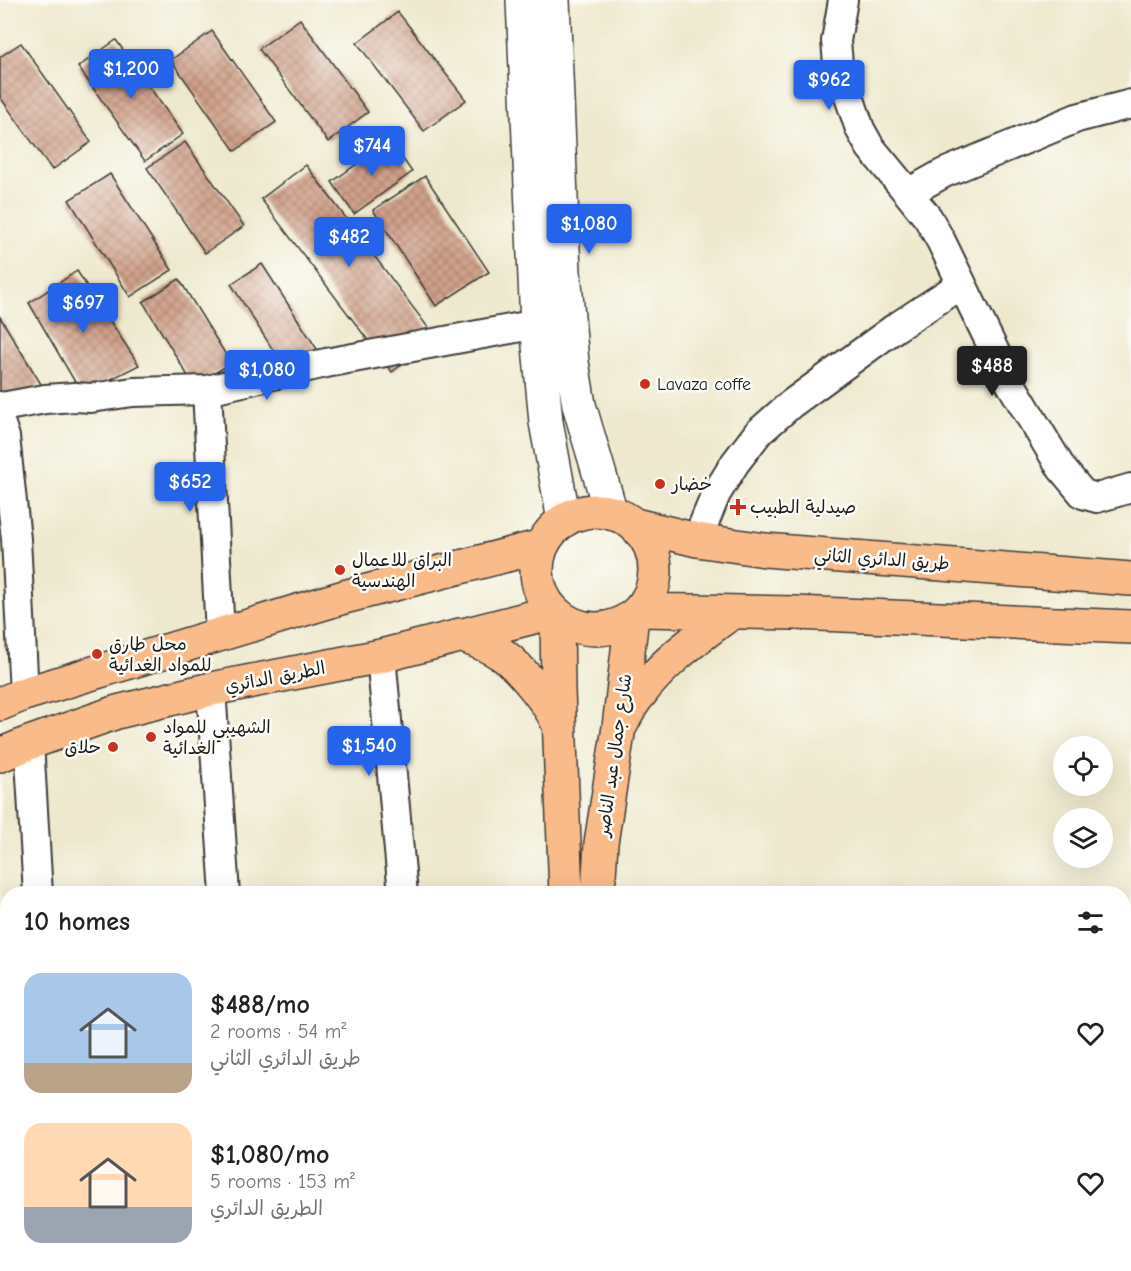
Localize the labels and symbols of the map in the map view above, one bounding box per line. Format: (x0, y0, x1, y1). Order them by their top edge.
pin: $1,200 (82, 49, 180, 100)
pin: $962 (793, 60, 865, 111)
pin: $744 (336, 126, 408, 177)
pin: $1,080 (540, 204, 638, 255)
pin: $482 (313, 217, 385, 268)
pin: $697 (47, 283, 119, 334)
pin: $488 (956, 346, 1028, 397)
pin: $1,080 (218, 350, 316, 401)
place label: Lavaza coffe (657, 374, 751, 395)
marker: Lavaza coffe (638, 377, 652, 391)
pin: $652 (154, 462, 226, 513)
place label: خضار (670, 474, 712, 495)
marker: خضار (653, 477, 667, 491)
place label: صيدلية الطبيب (750, 497, 856, 518)
marker: صيدلية الطبيب (731, 500, 745, 514)
street label: طريق الدائري الثاني (813, 544, 950, 580)
place label: البراق للاعمال الهندسية (352, 550, 452, 592)
marker: البراق للاعمال الهندسية (333, 563, 347, 577)
place label: محل طارق للمواد الغدائية (109, 634, 211, 676)
marker: محل طارق للمواد الغدائية (90, 647, 104, 661)
street label: الطريق الدائري (223, 657, 327, 699)
street label: شارع جمال عبد الناصر (592, 673, 637, 840)
place label: الشهيبي للمواد الغدائية (163, 717, 271, 759)
pin: $1,540 (320, 726, 418, 777)
marker: الشهيبي للمواد الغدائية (144, 730, 158, 744)
place label: حلاق (65, 737, 101, 758)
marker: حلاق (106, 740, 120, 754)

